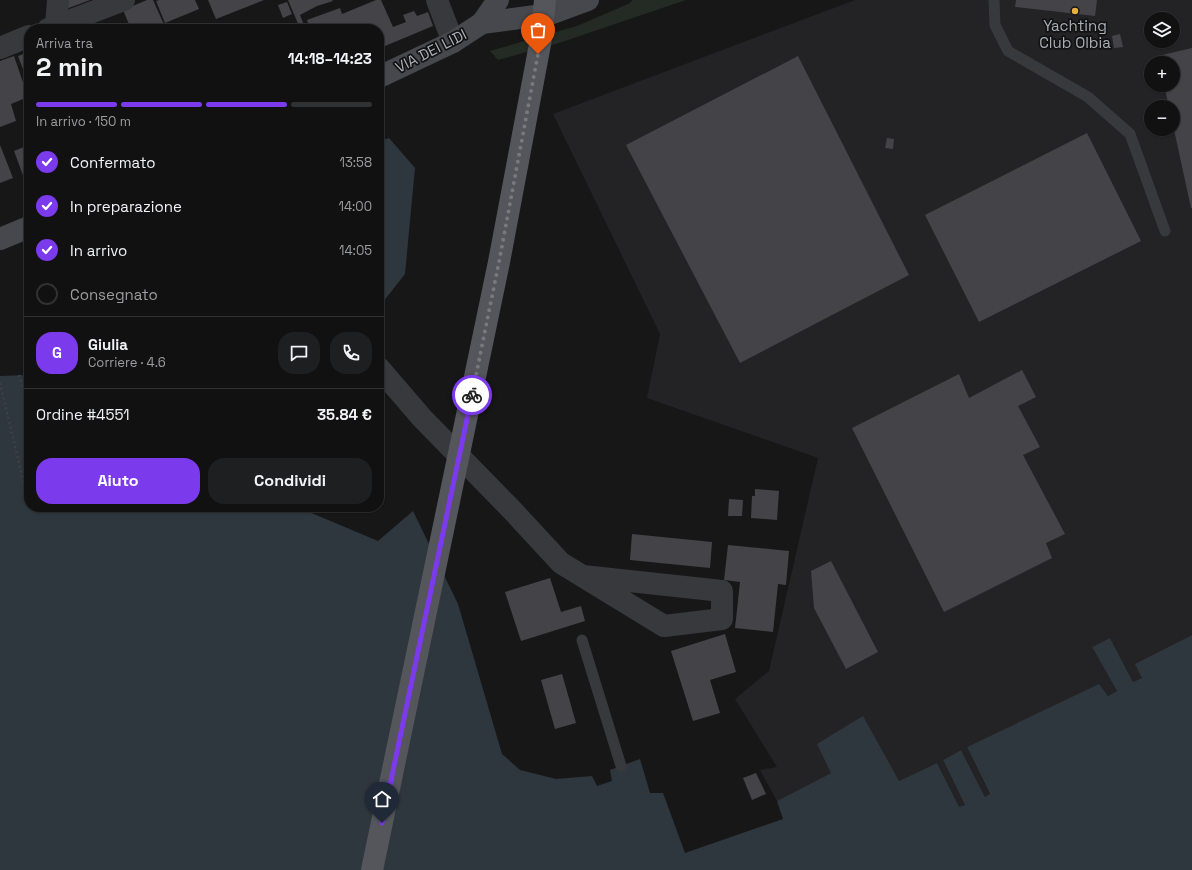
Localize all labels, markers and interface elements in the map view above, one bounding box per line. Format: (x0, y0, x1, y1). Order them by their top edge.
marker: Yachting Club Olbia (1070, 6, 1080, 16)
map controls (1144, 12, 1180, 136)
button: layers (1144, 12, 1180, 48)
pin (521, 13, 555, 54)
place label: Yachting Club Olbia (1039, 16, 1111, 52)
icon: bag (527, 19, 549, 41)
street label: VIA DEI LIDI (392, 25, 470, 77)
text: Arriva tra (36, 35, 93, 52)
text: 14:18–14:23 (288, 49, 372, 68)
text: 2 min (36, 50, 103, 84)
button: + (1144, 56, 1180, 92)
button: − (1144, 100, 1180, 136)
text: In arrivo · 150 m (36, 113, 131, 130)
icon: check (36, 151, 58, 173)
text: Confermato (70, 153, 156, 172)
text: 13:58 (340, 154, 372, 171)
icon: check (36, 195, 58, 217)
text: In preparazione (70, 197, 182, 216)
text: 14:00 (338, 198, 372, 215)
icon: check (36, 239, 58, 261)
text: In arrivo (70, 241, 127, 260)
text: 14:05 (339, 242, 372, 259)
text: Consegnato (70, 285, 158, 304)
button: chat (278, 332, 320, 374)
button: phone (330, 332, 372, 374)
text: Giulia (88, 335, 128, 354)
text: G (52, 343, 62, 362)
text: Corriere · 4.6 (88, 354, 166, 371)
courier (452, 375, 492, 415)
icon: bike (461, 384, 483, 406)
text: Ordine #4551 (36, 405, 130, 424)
text: 35.84 € (317, 405, 372, 424)
button: Aiuto (36, 458, 200, 504)
button: Condividi (208, 458, 372, 504)
pin (365, 782, 399, 823)
icon: home (371, 788, 393, 810)

